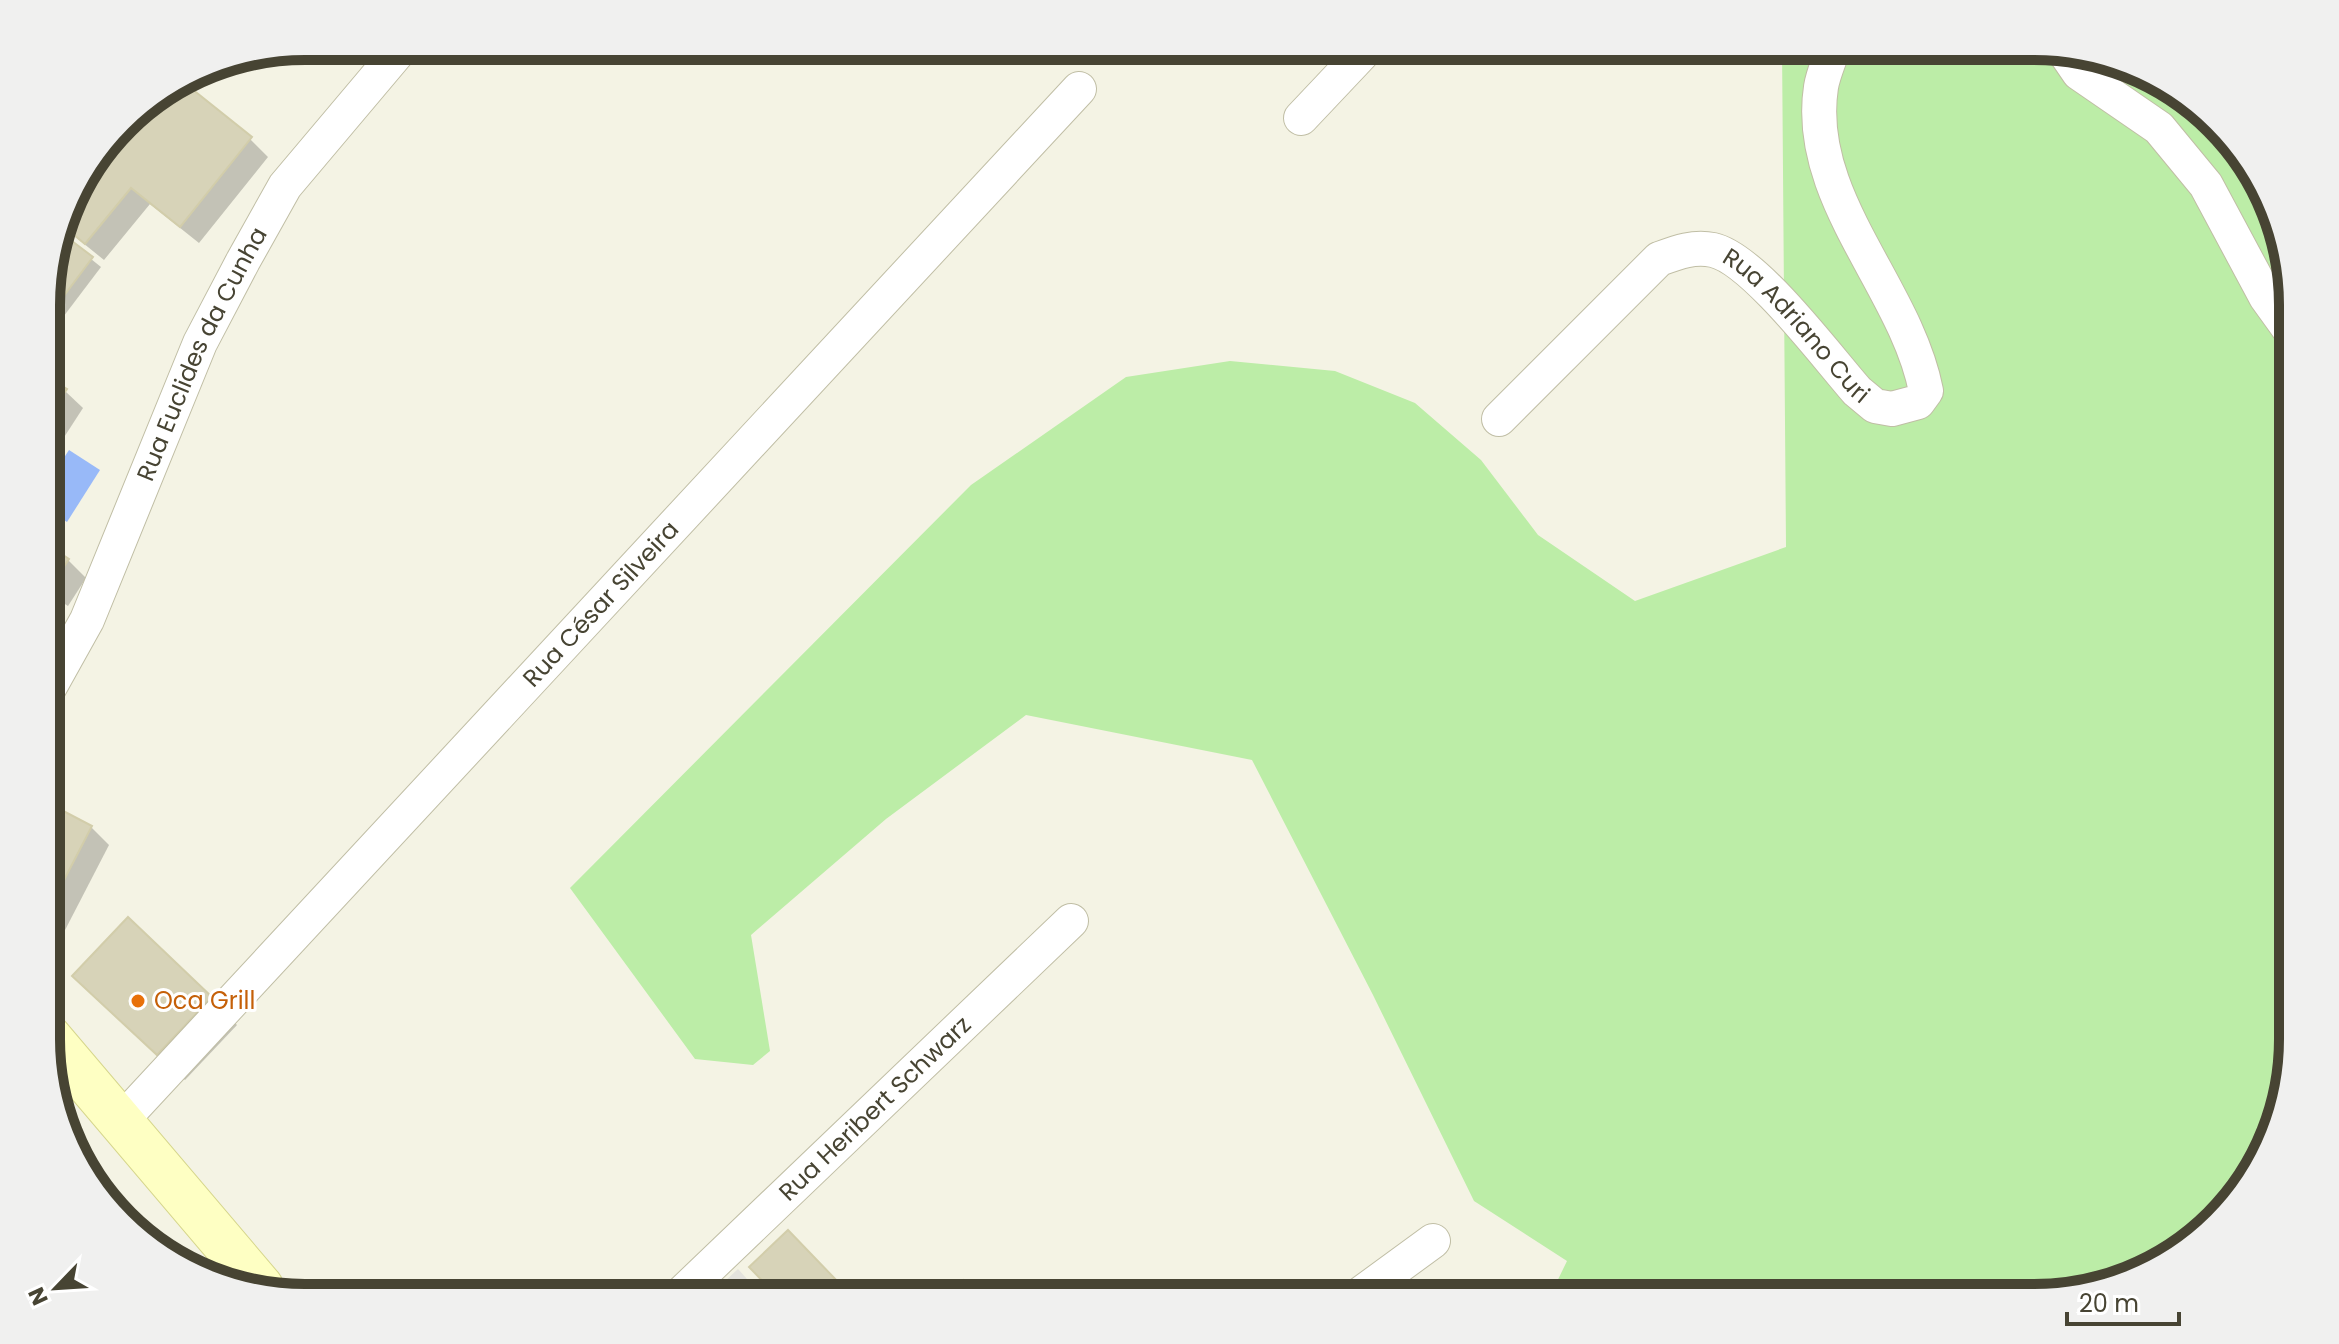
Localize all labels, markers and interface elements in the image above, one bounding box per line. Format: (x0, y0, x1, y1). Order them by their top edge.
street label: Rua Euclides da Cunha (129, 221, 275, 486)
street label: Rua Adriano Curi (1717, 240, 1877, 411)
street label: Rua César Silveira (515, 513, 686, 694)
place label: Oca Grill (154, 984, 255, 1017)
marker: Oca Grill (129, 992, 147, 1010)
street label: Rua Heribert Schwarz (771, 1008, 978, 1208)
north arrow (16, 1248, 96, 1328)
scale bar (2067, 1276, 2179, 1326)
text: N (21, 1282, 56, 1310)
text: 20 m (2079, 1287, 2139, 1320)

